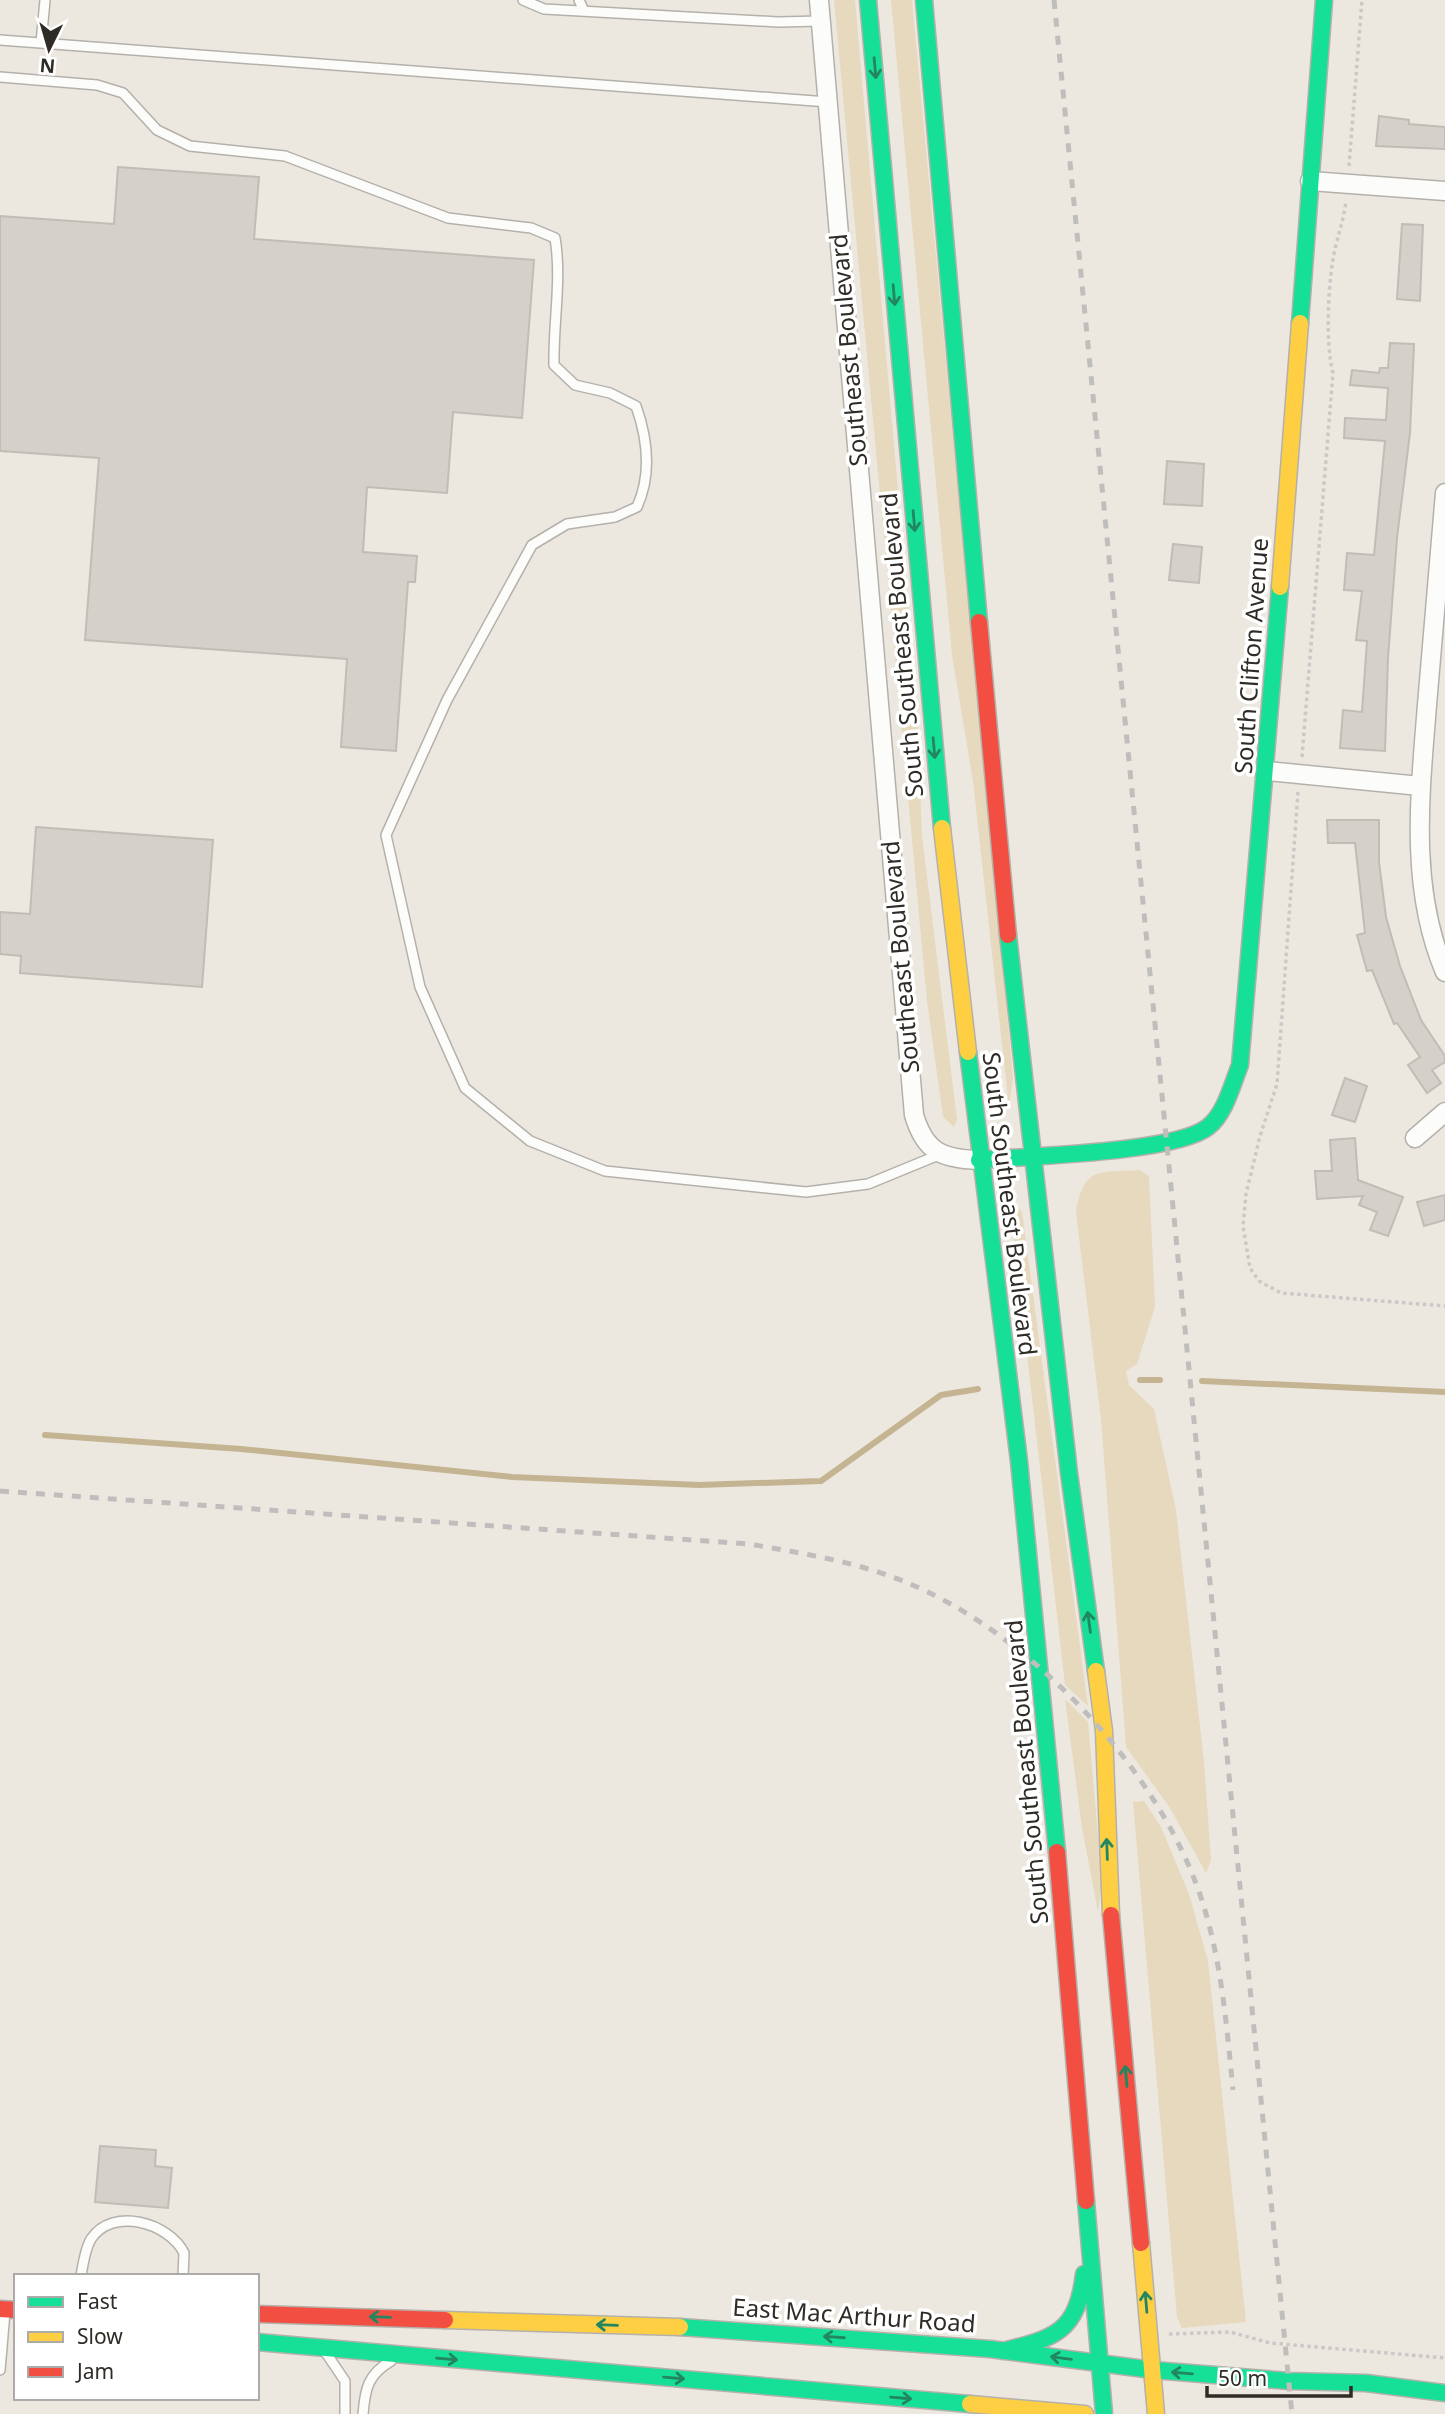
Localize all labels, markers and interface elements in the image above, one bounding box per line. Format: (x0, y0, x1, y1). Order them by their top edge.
north arrow (14, 14, 84, 84)
text: N (39, 52, 56, 80)
one-way arrow (868, 56, 881, 79)
street label: Southeast Boulevard (821, 232, 874, 468)
one-way arrow (888, 283, 901, 305)
street label: South Southeast Boulevard (871, 491, 930, 799)
one-way arrow (908, 509, 921, 532)
street label: South Clifton Avenue (1226, 537, 1275, 775)
one-way arrow (928, 736, 941, 759)
street label: Southeast Boulevard (873, 839, 926, 1075)
street label: South Southeast Boulevard (975, 1050, 1045, 1358)
one-way arrow (1083, 1611, 1096, 1634)
street label: South Southeast Boulevard (996, 1618, 1055, 1926)
one-way arrow (1101, 1838, 1114, 1861)
one-way arrow (1119, 2065, 1132, 2087)
legend (14, 2274, 259, 2400)
text: Fast (77, 2287, 118, 2315)
street label: East Mac Arthur Road (731, 2290, 977, 2339)
one-way arrow (1139, 2291, 1152, 2314)
one-way arrow (368, 2311, 391, 2324)
one-way arrow (596, 2318, 619, 2331)
text: Slow (77, 2322, 123, 2350)
one-way arrow (823, 2330, 846, 2343)
one-way arrow (1050, 2352, 1072, 2365)
one-way arrow (435, 2353, 458, 2366)
scale bar (1207, 2354, 1350, 2398)
text: Jam (75, 2357, 114, 2385)
text: 50 m (1218, 2364, 1267, 2392)
one-way arrow (1171, 2366, 1194, 2379)
one-way arrow (662, 2372, 685, 2385)
one-way arrow (889, 2392, 911, 2405)

